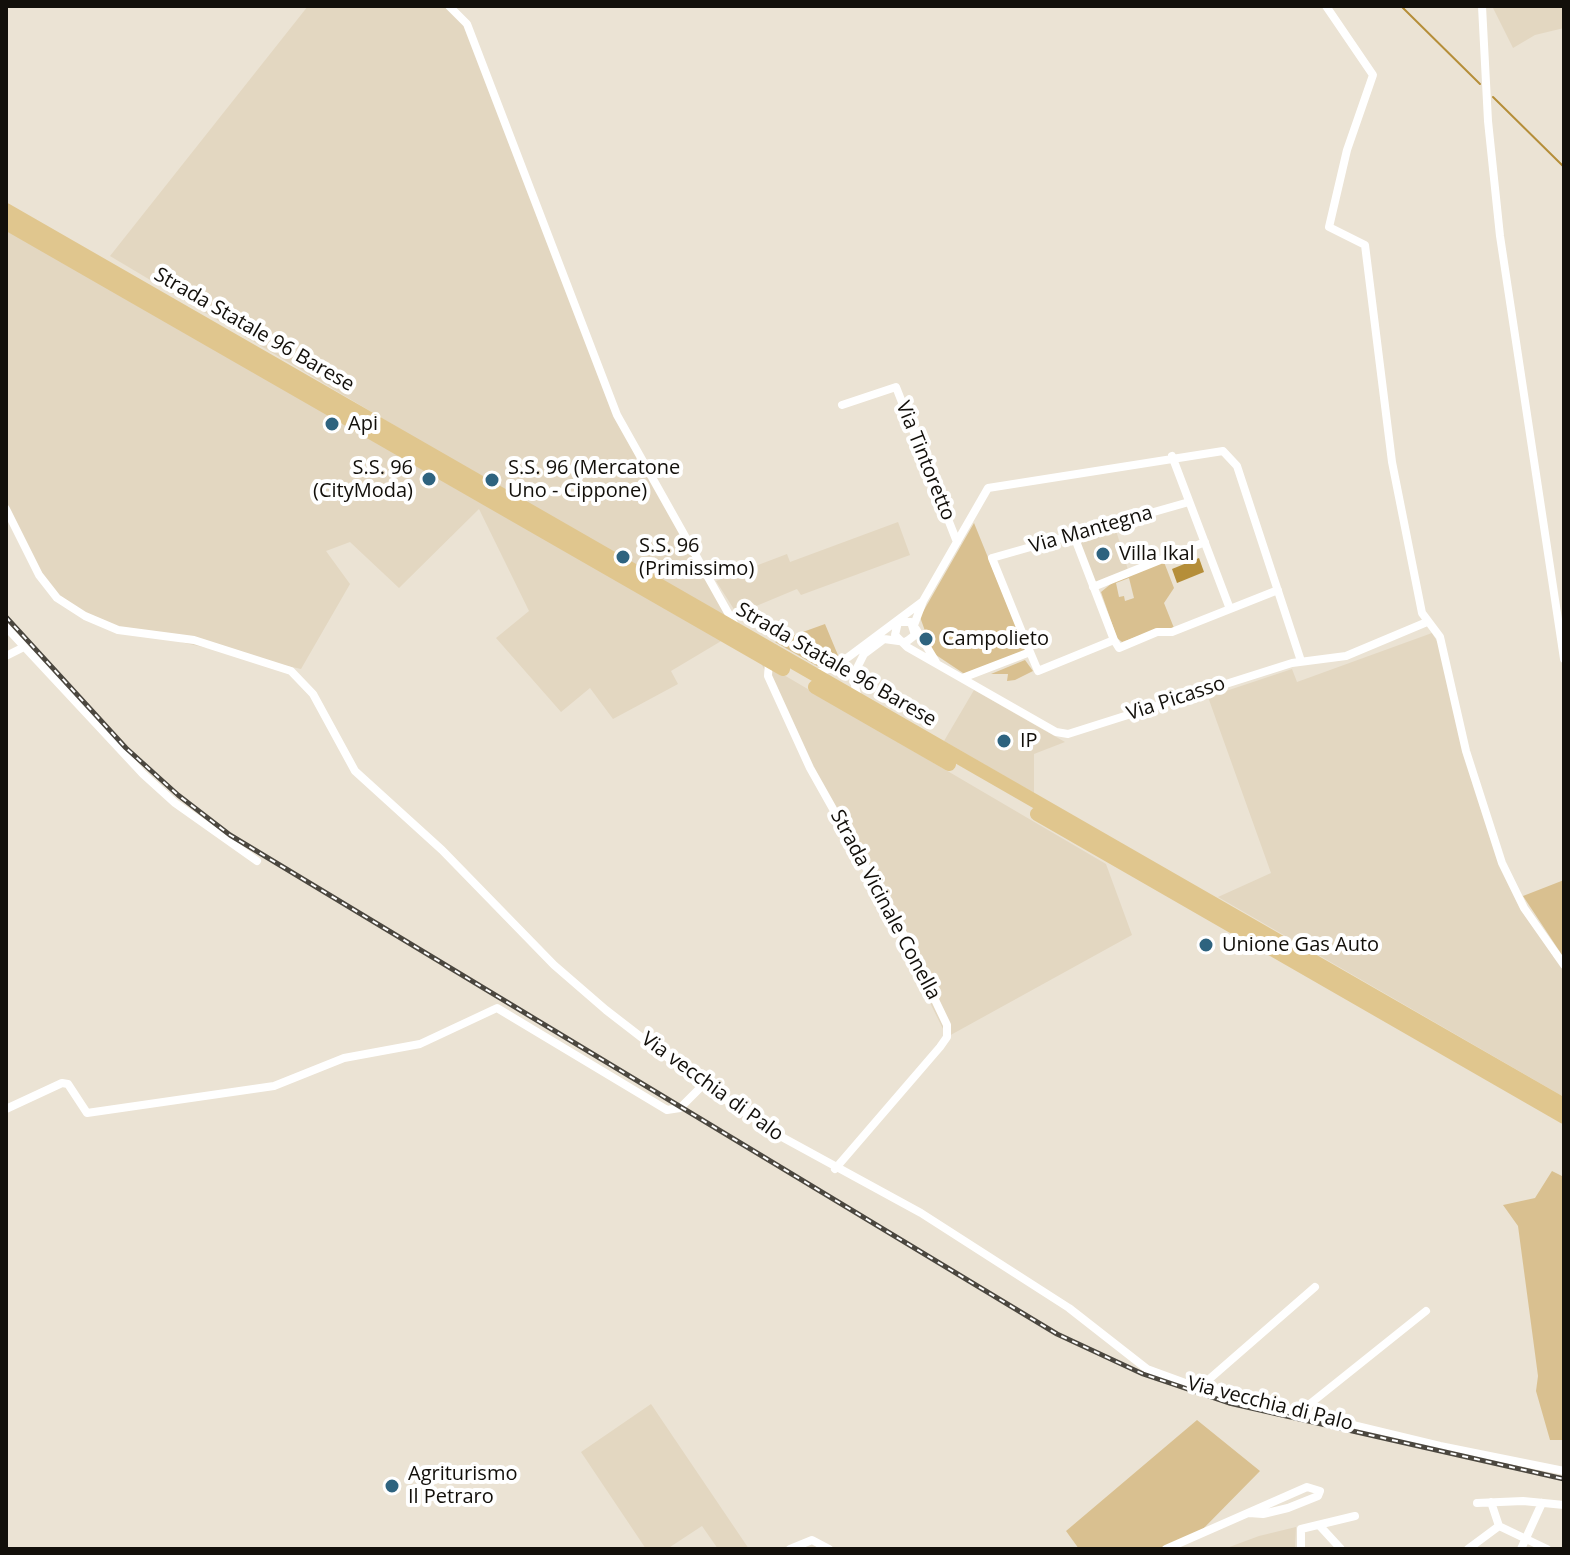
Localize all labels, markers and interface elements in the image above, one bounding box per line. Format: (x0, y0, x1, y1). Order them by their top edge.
street label: Strada Statale 96 Barese (150, 263, 358, 397)
street label: Via Tintoretto (890, 398, 960, 524)
place label: Api (348, 412, 378, 436)
marker: Api (323, 415, 341, 433)
place label: S.S. 96 (CityModa) (313, 456, 413, 503)
place label: S.S. 96 (Mercatone Uno - Cippone) (508, 456, 680, 503)
marker: S.S. 96 (CityModa) (420, 470, 438, 488)
marker: S.S. 96 (Mercatone Uno - Cippone) (483, 471, 501, 489)
street label: Via Mantegna (1027, 501, 1155, 559)
place label: S.S. 96 (Primissimo) (639, 534, 754, 581)
place label: Villa Ikal (1119, 542, 1195, 566)
marker: Villa Ikal (1094, 545, 1112, 563)
marker: S.S. 96 (Primissimo) (614, 548, 632, 566)
street label: Strada Statale 96 Barese (732, 598, 940, 732)
place label: Campolieto (942, 627, 1049, 651)
marker: Campolieto (917, 630, 935, 648)
street label: Via Picasso (1124, 672, 1228, 726)
place label: IP (1020, 729, 1038, 753)
marker: IP (995, 732, 1013, 750)
street label: Strada Vicinale Conella (825, 806, 945, 1004)
place label: Unione Gas Auto (1222, 933, 1379, 957)
marker: Unione Gas Auto (1197, 936, 1215, 954)
street label: Via vecchia di Palo (636, 1027, 788, 1147)
street label: Via vecchia di Palo (1185, 1372, 1355, 1436)
place label: Agriturismo Il Petraro (408, 1462, 517, 1509)
marker: Agriturismo Il Petraro (383, 1477, 401, 1495)

